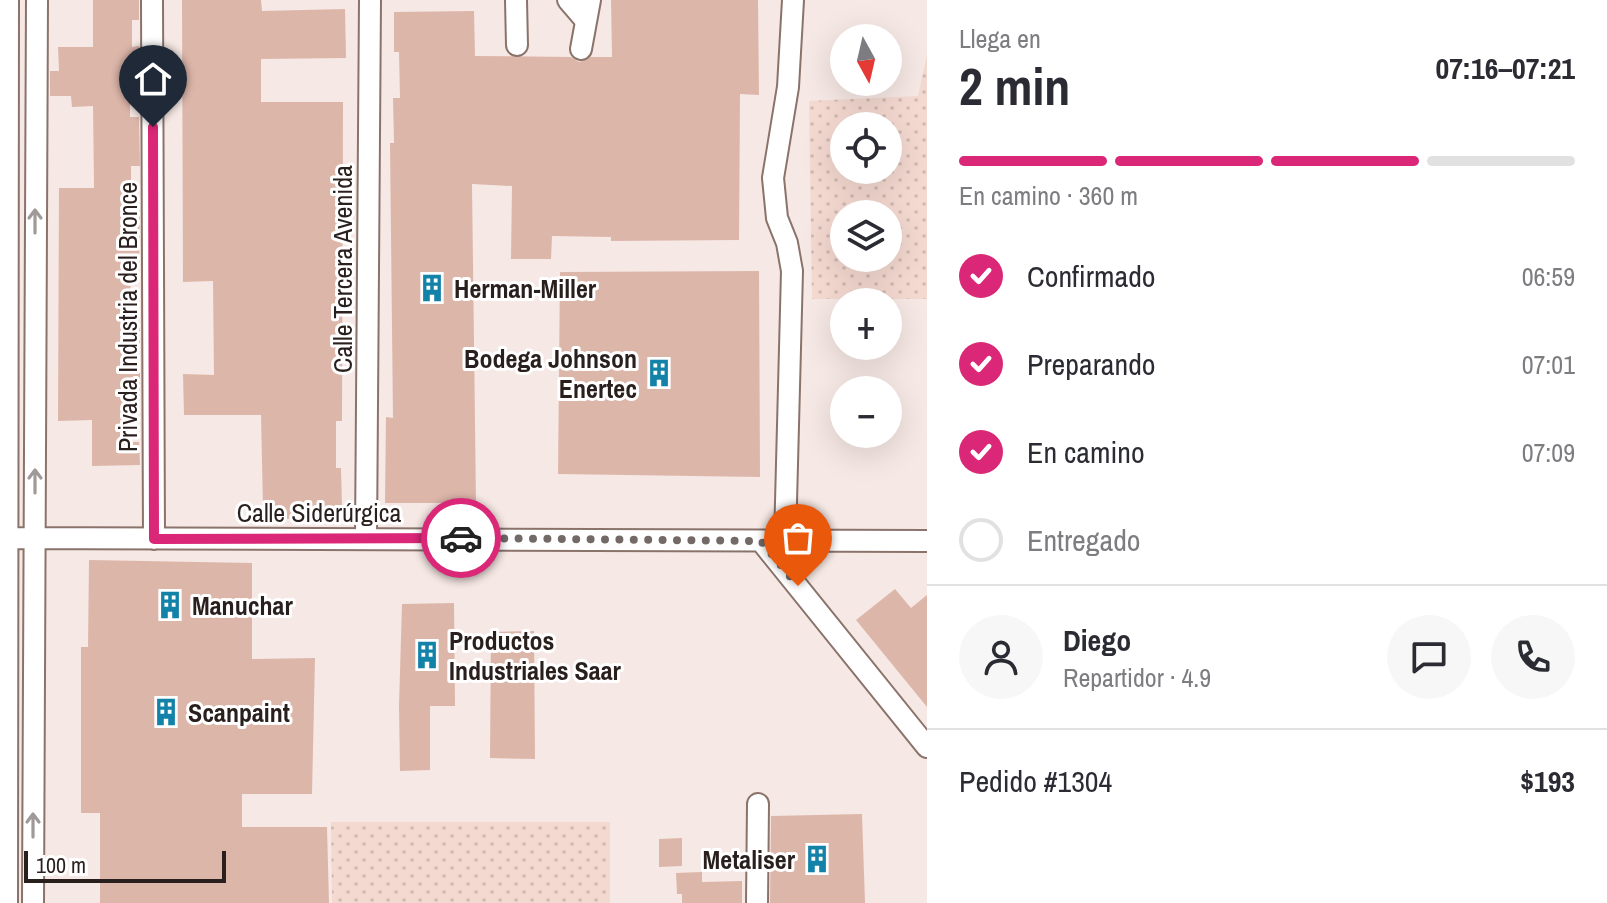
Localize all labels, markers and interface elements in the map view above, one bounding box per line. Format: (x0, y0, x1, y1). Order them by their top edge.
text: Llega en (959, 21, 1041, 56)
north arrow (830, 24, 902, 96)
map controls (830, 24, 902, 448)
pin (119, 45, 187, 127)
text: 07:16–07:21 (1436, 48, 1575, 88)
text: 2 min (959, 51, 1070, 121)
icon: home (131, 57, 175, 101)
button: locate (830, 112, 902, 184)
street label: Calle Tercera Avenida (325, 165, 360, 373)
text: En camino · 360 m (959, 178, 1138, 213)
street label: Privada Industria del Bronce (110, 182, 145, 452)
button: layers (830, 200, 902, 272)
one-way arrow (27, 208, 43, 235)
icon: check (959, 254, 1003, 298)
text: Confirmado (1027, 256, 1156, 296)
text: 06:59 (1522, 259, 1575, 294)
place label: Herman-Miller (454, 271, 597, 306)
building icon: Herman-Miller (417, 273, 447, 303)
button: + (830, 288, 902, 360)
place label: Bodega Johnson Enertec (464, 341, 637, 406)
icon: check (959, 342, 1003, 386)
text: Preparando (1027, 344, 1156, 384)
text: 07:01 (1522, 347, 1575, 382)
building icon: Bodega Johnson Enertec (644, 358, 674, 388)
button: − (830, 376, 902, 448)
icon: check (959, 430, 1003, 474)
text: En camino (1027, 432, 1145, 472)
text: 07:09 (1522, 435, 1575, 470)
one-way arrow (27, 468, 43, 495)
street label: Calle Siderúrgica (237, 495, 401, 530)
courier (421, 498, 501, 578)
pin (764, 504, 832, 586)
icon: car (439, 516, 483, 560)
icon: bag (776, 516, 820, 560)
text: Entregado (1027, 520, 1141, 560)
place label: Manuchar (192, 588, 293, 623)
building icon: Manuchar (155, 590, 185, 620)
button: person (959, 615, 1043, 699)
button: chat (1387, 615, 1471, 699)
button: phone (1491, 615, 1575, 699)
text: Diego (1063, 620, 1131, 660)
place label: Productos Industriales Saar (449, 623, 622, 688)
building icon: Productos Industriales Saar (412, 640, 442, 670)
text: Repartidor · 4.9 (1063, 660, 1211, 695)
place label: Scanpaint (188, 695, 290, 730)
building icon: Scanpaint (151, 697, 181, 727)
text: Pedido #1304 (959, 761, 1112, 801)
text: $193 (1520, 761, 1575, 801)
one-way arrow (26, 812, 41, 839)
place label: Metaliser (703, 842, 796, 877)
building icon: Metaliser (802, 844, 832, 874)
scale bar (24, 847, 226, 883)
text: 100 m (36, 850, 86, 880)

